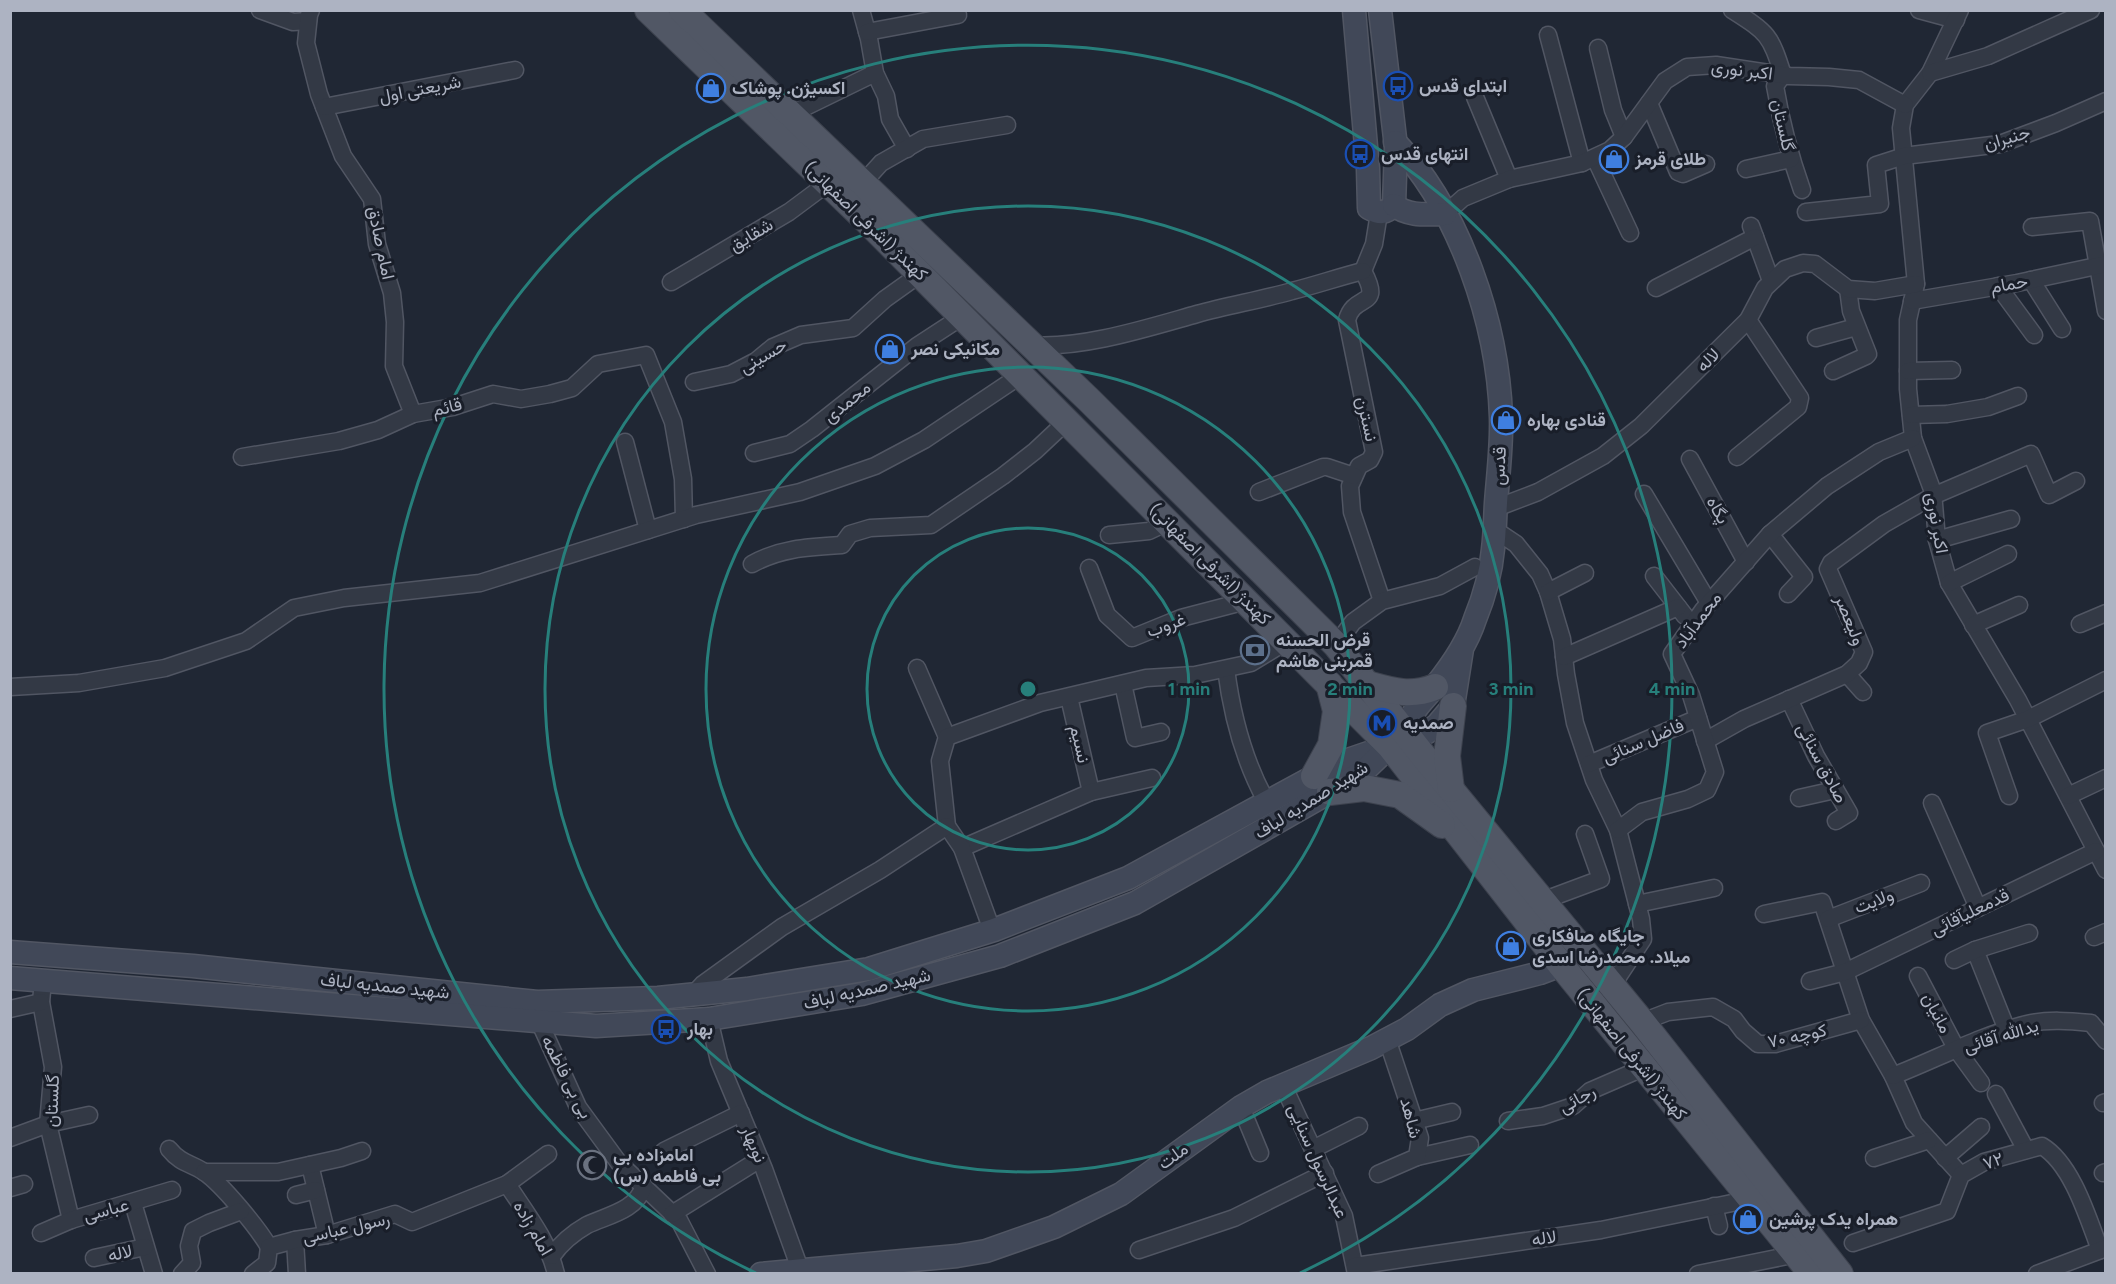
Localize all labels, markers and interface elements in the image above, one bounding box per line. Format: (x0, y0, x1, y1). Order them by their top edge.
street label: اکبر نوری (1710, 55, 1774, 85)
street label: شریعتی اول (377, 70, 463, 108)
bus stop icon: ابتدای قدس (1382, 70, 1414, 102)
shop icon: اکسیژن. پوشاک (695, 72, 727, 104)
place label: ابتدای قدس (1419, 75, 1507, 97)
place label: اکسیژن. پوشاک (732, 77, 845, 100)
street label: گلستان (1766, 97, 1800, 153)
street label: جنیران (1981, 121, 2033, 155)
bus stop icon: انتهای قدس (1344, 138, 1376, 170)
place label: انتهای قدس (1381, 143, 1468, 165)
shop icon: طلای قرمز (1598, 143, 1630, 175)
place label: طلای قرمز (1634, 148, 1706, 170)
street label: کهندژ (اشرفی اصفهانی) (800, 156, 932, 286)
street label: امام صادق (362, 204, 400, 282)
street label: شقایق (725, 213, 777, 257)
street label: حمام (1988, 270, 2030, 299)
shop icon: مکانیکی نصر (874, 333, 906, 365)
street label: حسینی (735, 334, 791, 378)
place label: مکانیکی نصر (910, 338, 1000, 360)
street label: لاله (1691, 343, 1725, 377)
street label: محمدی (819, 376, 875, 428)
street label: قائم (430, 393, 464, 422)
street label: نسترن (1351, 394, 1383, 444)
shop icon: قنادی بهاره (1490, 404, 1522, 436)
place label: قنادی بهاره (1527, 409, 1606, 431)
street label: قدس (1487, 446, 1511, 486)
street label: اکبر نوری (1921, 491, 1953, 555)
street label: پگاه (1701, 492, 1734, 528)
street label: کهندژ (اشرفی اصفهانی) (1145, 499, 1275, 629)
street label: محمدآباد (1670, 588, 1726, 652)
street label: ولیعصر (1830, 591, 1870, 648)
street label: غروب (1144, 608, 1188, 642)
place label: قرض الحسنه قمربنی هاشم (1276, 629, 1373, 673)
bank icon: قرض الحسنه قمربنی هاشم (1239, 634, 1271, 666)
text: 1 min (1168, 678, 1210, 700)
text: 2 min (1327, 678, 1373, 700)
text: 3 min (1489, 678, 1533, 700)
text: 4 min (1649, 678, 1695, 700)
centre of rings (1018, 679, 1038, 699)
metro station icon: صمدیه (1366, 707, 1398, 739)
place label: صمدیه (1403, 712, 1454, 734)
street label: فاضل سنائی (1599, 714, 1687, 768)
street label: صادق سنائی (1792, 719, 1852, 807)
street label: نسیم (1064, 723, 1095, 765)
street label: شهید صمدیه لباف (1250, 756, 1372, 844)
street label: ولایت (1851, 883, 1897, 919)
street label: قدمعلیآقائی (1927, 884, 2013, 940)
place label: جایگاه صافکاری میلاد. محمدرضا اسدی (1532, 925, 1691, 968)
shop icon: جایگاه صافکاری میلاد. محمدرضا اسدی (1495, 930, 1527, 962)
street label: شهید صمدیه لباف (801, 964, 933, 1014)
street label: شهید صمدیه لباف (319, 968, 451, 1004)
street label: کهندژ (اشرفی اصفهانی) (1572, 984, 1692, 1124)
street label: مانیان (1917, 989, 1957, 1037)
bus stop icon: بهار (650, 1013, 682, 1045)
street label: یدالله آقائی (1961, 1014, 2041, 1058)
place label: بهار (686, 1018, 713, 1040)
street label: کوچه ۷۰ (1765, 1019, 1829, 1054)
street label: بی بی فاطمه (537, 1032, 597, 1122)
street label: گلستان (40, 1074, 64, 1128)
street label: رجائی (1555, 1080, 1599, 1118)
street label: شاهد (1395, 1095, 1427, 1141)
street label: عبدالرسول سنایی (1283, 1100, 1353, 1222)
street label: نوبهار (736, 1121, 772, 1166)
street label: ملت (1154, 1138, 1192, 1174)
place label: امامزاده بی بی فاطمه (س) (613, 1144, 721, 1187)
street label: ۷۲ (1980, 1147, 2006, 1175)
mosque icon: امامزاده بی بی فاطمه (س) (576, 1149, 608, 1181)
street label: عباسی (81, 1193, 131, 1227)
street label: امام زاده (508, 1197, 557, 1260)
shop icon: همراه یدک پرشین (1732, 1203, 1764, 1235)
street label: رسول عباسی (300, 1207, 392, 1249)
place label: همراه یدک پرشین (1769, 1208, 1898, 1231)
street label: لاله (1530, 1225, 1558, 1251)
street label: لاله (106, 1240, 134, 1266)

